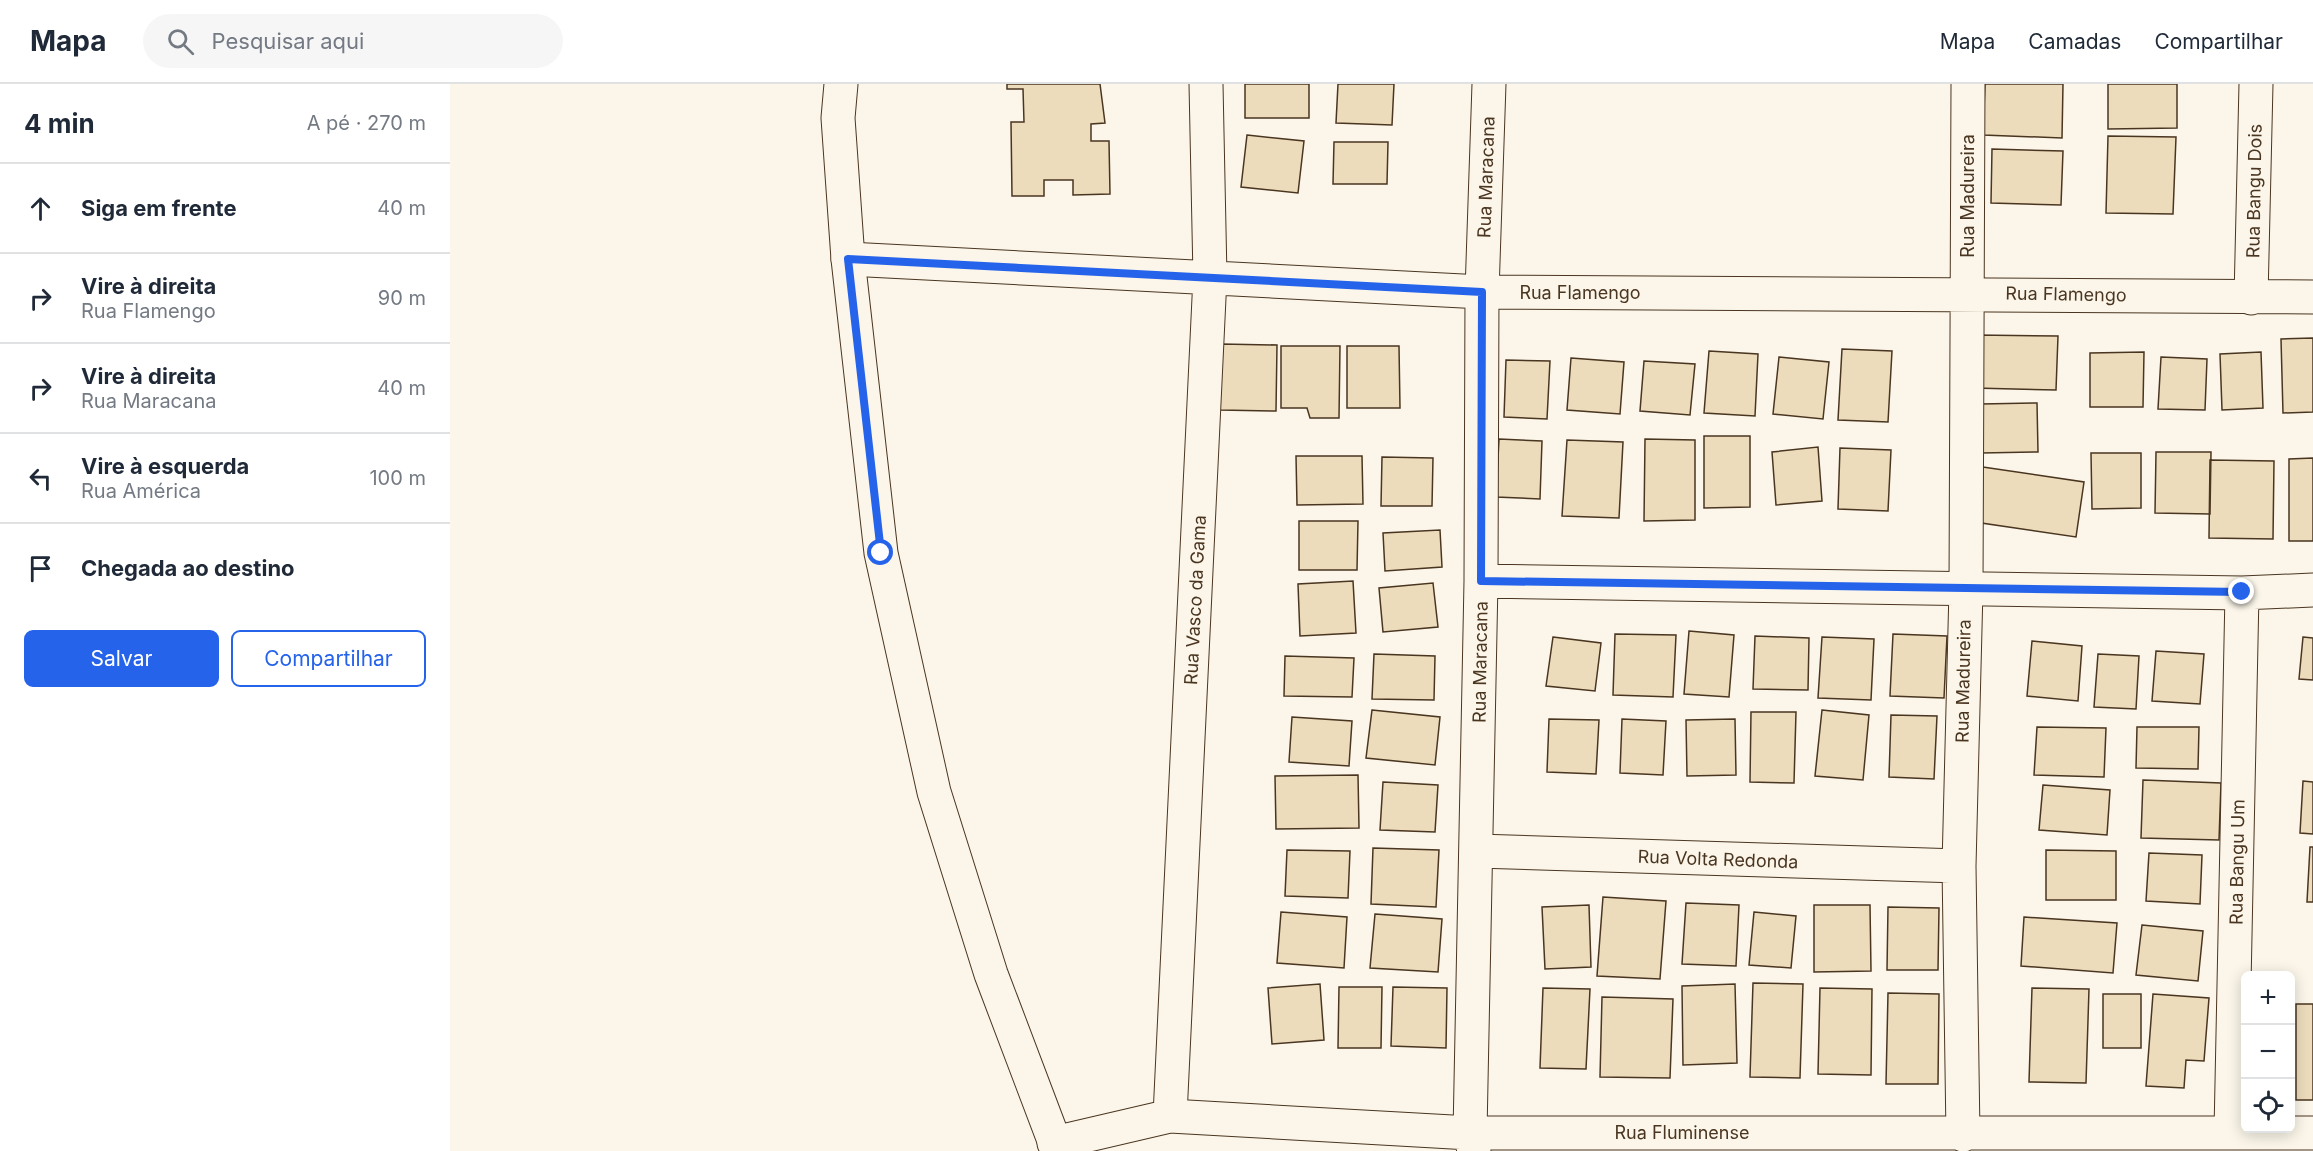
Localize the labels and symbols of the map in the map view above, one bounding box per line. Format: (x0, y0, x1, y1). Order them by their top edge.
street label: Rua Maracana (1473, 116, 1499, 238)
street label: Rua Bangu Dois (2242, 124, 2266, 258)
street label: Rua Madureira (1957, 134, 1978, 258)
street label: Rua Flamengo (1519, 282, 1641, 303)
street label: Rua Flamengo (2005, 282, 2127, 306)
street label: Rua Vasco da Gama (1180, 514, 1210, 686)
route start (867, 539, 893, 565)
route end (2228, 578, 2254, 604)
street label: Rua Maracana (1468, 601, 1492, 723)
street label: Rua Madureira (1951, 619, 1975, 743)
street label: Rua Bangu Um (2225, 799, 2249, 925)
street label: Rua Volta Redonda (1637, 846, 1799, 872)
street label: Rua Fluminense (1615, 1122, 1749, 1143)

